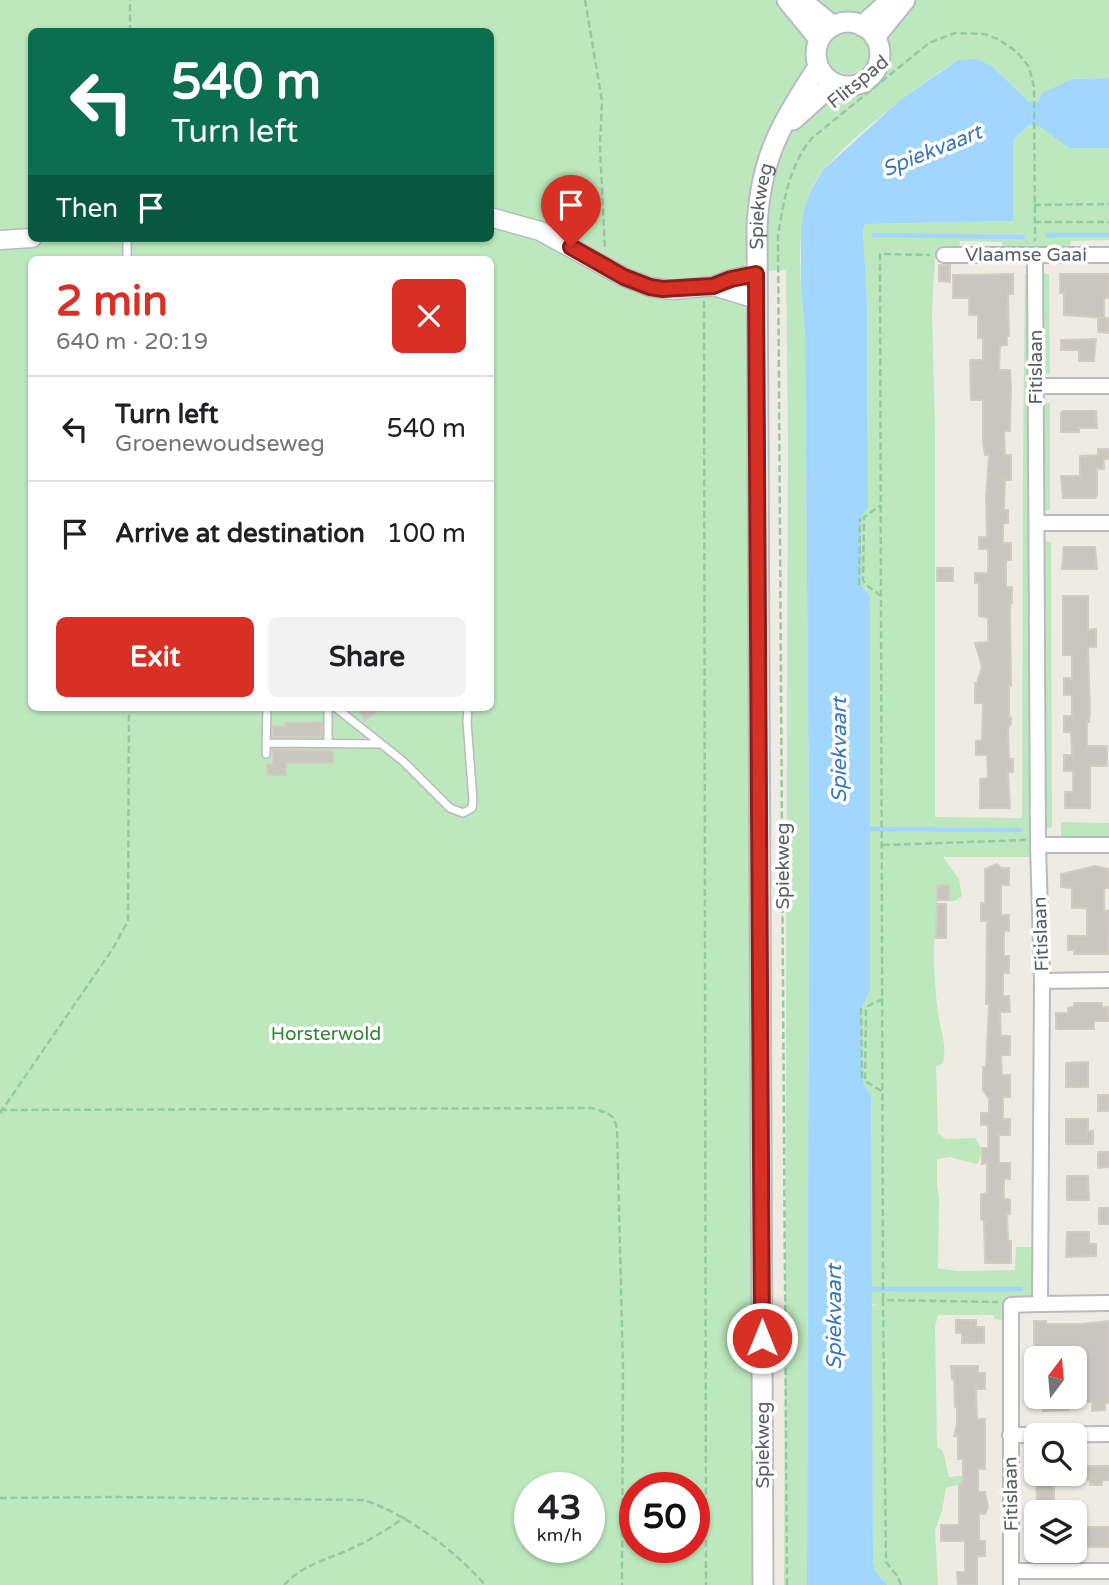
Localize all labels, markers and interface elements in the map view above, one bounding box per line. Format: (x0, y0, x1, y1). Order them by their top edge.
street label: Flitspad (823, 51, 893, 113)
text: 540 m (171, 53, 321, 112)
icon: left (56, 56, 147, 147)
text: Turn left (171, 113, 298, 151)
water label: Spiekvaart (879, 119, 987, 182)
street label: Spiekweg (746, 160, 778, 250)
pin (541, 175, 601, 247)
icon: arrive (552, 186, 590, 224)
icon: arrive (132, 189, 170, 227)
text: Then (56, 193, 118, 224)
street label: Vlaamse Gaai (965, 244, 1087, 266)
text: 2 min (56, 276, 168, 327)
button: close (392, 279, 466, 353)
text: 640 m · 20:19 (56, 328, 208, 356)
street label: Fitislaan (1025, 330, 1047, 404)
text: Turn left (115, 399, 218, 430)
icon: left (56, 410, 94, 448)
text: 540 m (386, 413, 466, 444)
text: Groenewoudseweg (115, 430, 325, 458)
icon: arrive (56, 515, 94, 553)
text: Arrive at destination (115, 518, 365, 549)
text: 100 m (386, 518, 466, 549)
button: Exit (56, 617, 254, 697)
button: Share (268, 617, 466, 697)
water label: Spiekvaart (827, 695, 852, 803)
street label: Spiekweg (772, 822, 794, 910)
street label: Fitislaan (1029, 896, 1053, 972)
park label: Horsterwold (271, 1023, 381, 1045)
water label: Spiekvaart (822, 1262, 847, 1370)
position arrow (725, 1301, 799, 1375)
north arrow (1024, 1346, 1087, 1409)
map controls (1024, 1346, 1087, 1563)
street label: Spiekweg (752, 1401, 774, 1489)
button: search (1024, 1423, 1087, 1486)
street label: Fitislaan (999, 1456, 1023, 1532)
speed limit sign: 50 (619, 1472, 710, 1563)
text: 43 (538, 1487, 581, 1529)
button: layers (1024, 1500, 1087, 1563)
text: km/h (537, 1524, 582, 1546)

